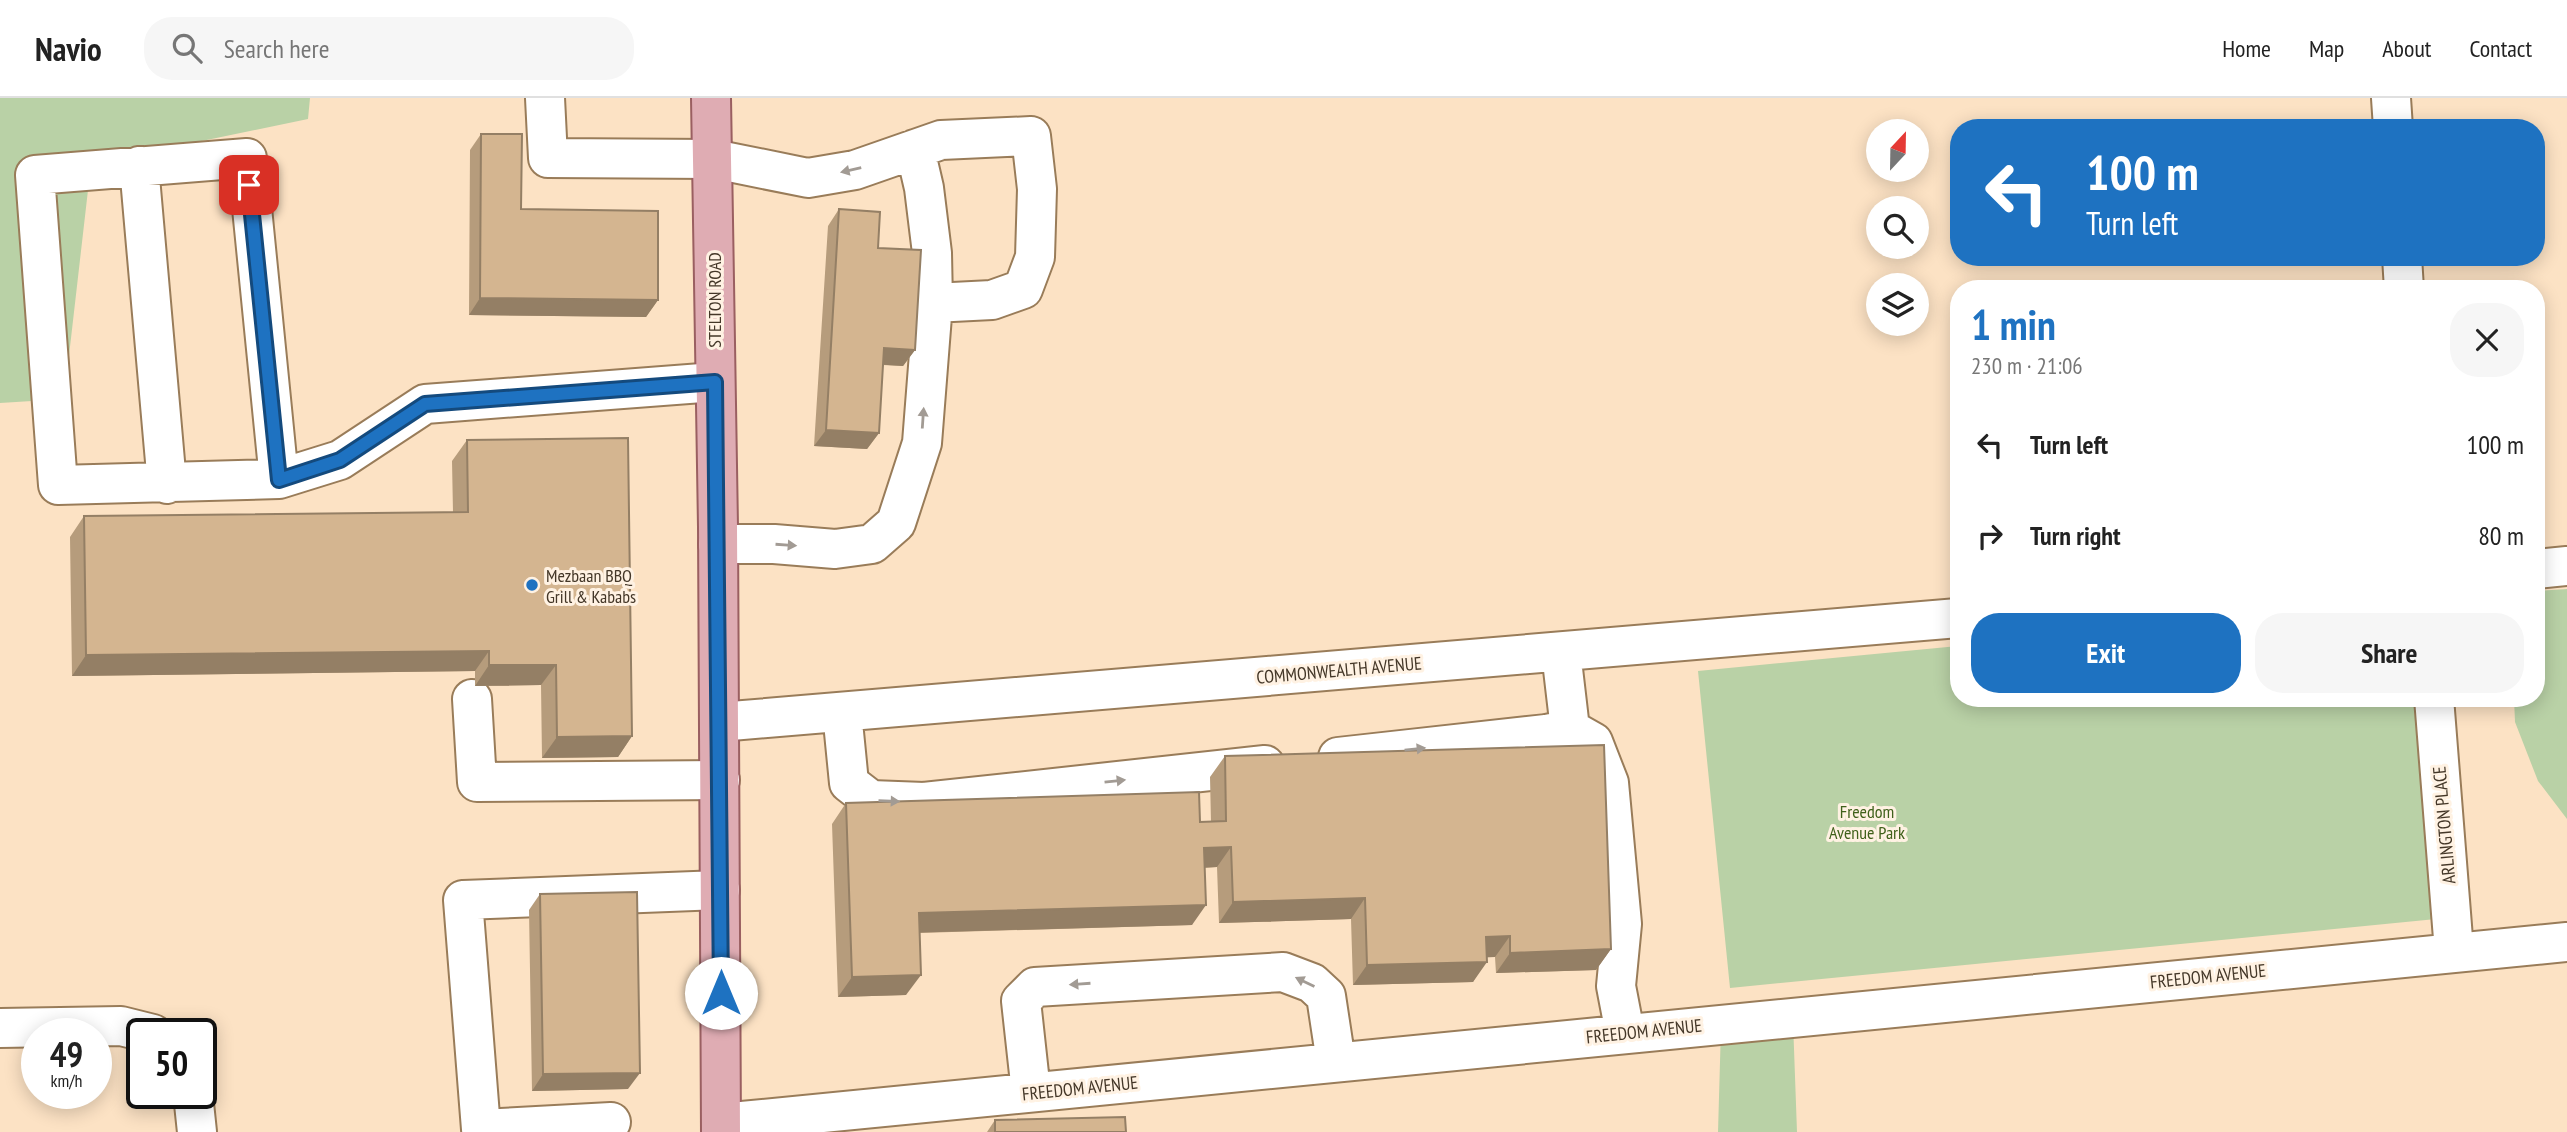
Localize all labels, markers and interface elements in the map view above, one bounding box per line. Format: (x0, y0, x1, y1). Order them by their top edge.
search box (144, 17, 634, 80)
text: Navio (35, 27, 102, 70)
icon: search (168, 29, 206, 67)
text: Search here (224, 32, 329, 65)
text: Home (2222, 33, 2271, 64)
text: Map (2309, 33, 2344, 64)
text: About (2382, 33, 2431, 64)
text: Contact (2469, 33, 2532, 64)
north arrow (1866, 119, 1928, 182)
map controls (1866, 119, 1929, 336)
text: 100 m (2086, 140, 2199, 204)
icon: left (1971, 147, 2062, 238)
pin (219, 155, 279, 215)
one-way arrow (839, 165, 861, 176)
icon: arrive (230, 166, 268, 204)
button: search (1866, 196, 1929, 259)
text: Turn left (2086, 202, 2178, 244)
street label: STELTON ROAD (703, 252, 726, 348)
button: layers (1866, 273, 1929, 336)
text: 1 min (1971, 297, 2056, 352)
button: close (2450, 303, 2524, 377)
text: 230 m · 21:06 (1971, 351, 2083, 380)
one-way arrow (918, 407, 929, 429)
icon: left (1971, 426, 2009, 464)
text: Turn left (2030, 428, 2108, 461)
text: 100 m (2466, 428, 2524, 461)
icon: right (1971, 517, 2009, 555)
text: Turn right (2030, 519, 2121, 552)
text: 80 m (2478, 519, 2524, 552)
one-way arrow (775, 540, 797, 551)
place label: Mezbaan BBQ Grill & Kababs (546, 564, 636, 608)
marker: Mezbaan BBQ Grill & Kababs (524, 577, 540, 593)
button: Exit (1971, 613, 2241, 693)
button: Share (2255, 613, 2524, 693)
street label: COMMONWEALTH AVENUE (1255, 651, 1423, 689)
one-way arrow (1404, 743, 1426, 754)
street label: ARLINGTON PLACE (2427, 765, 2461, 885)
one-way arrow (1105, 776, 1127, 787)
one-way arrow (878, 795, 900, 807)
park label: Freedom Avenue Park (1829, 800, 1905, 844)
position arrow (684, 956, 758, 1030)
street label: FREEDOM AVENUE (2149, 958, 2267, 994)
one-way arrow (1295, 976, 1315, 987)
one-way arrow (1069, 979, 1091, 990)
street label: FREEDOM AVENUE (1585, 1013, 1703, 1049)
speed limit sign: 50 (126, 1018, 217, 1109)
text: 49 (50, 1031, 83, 1077)
text: km/h (51, 1069, 82, 1092)
street label: FREEDOM AVENUE (1021, 1070, 1139, 1106)

